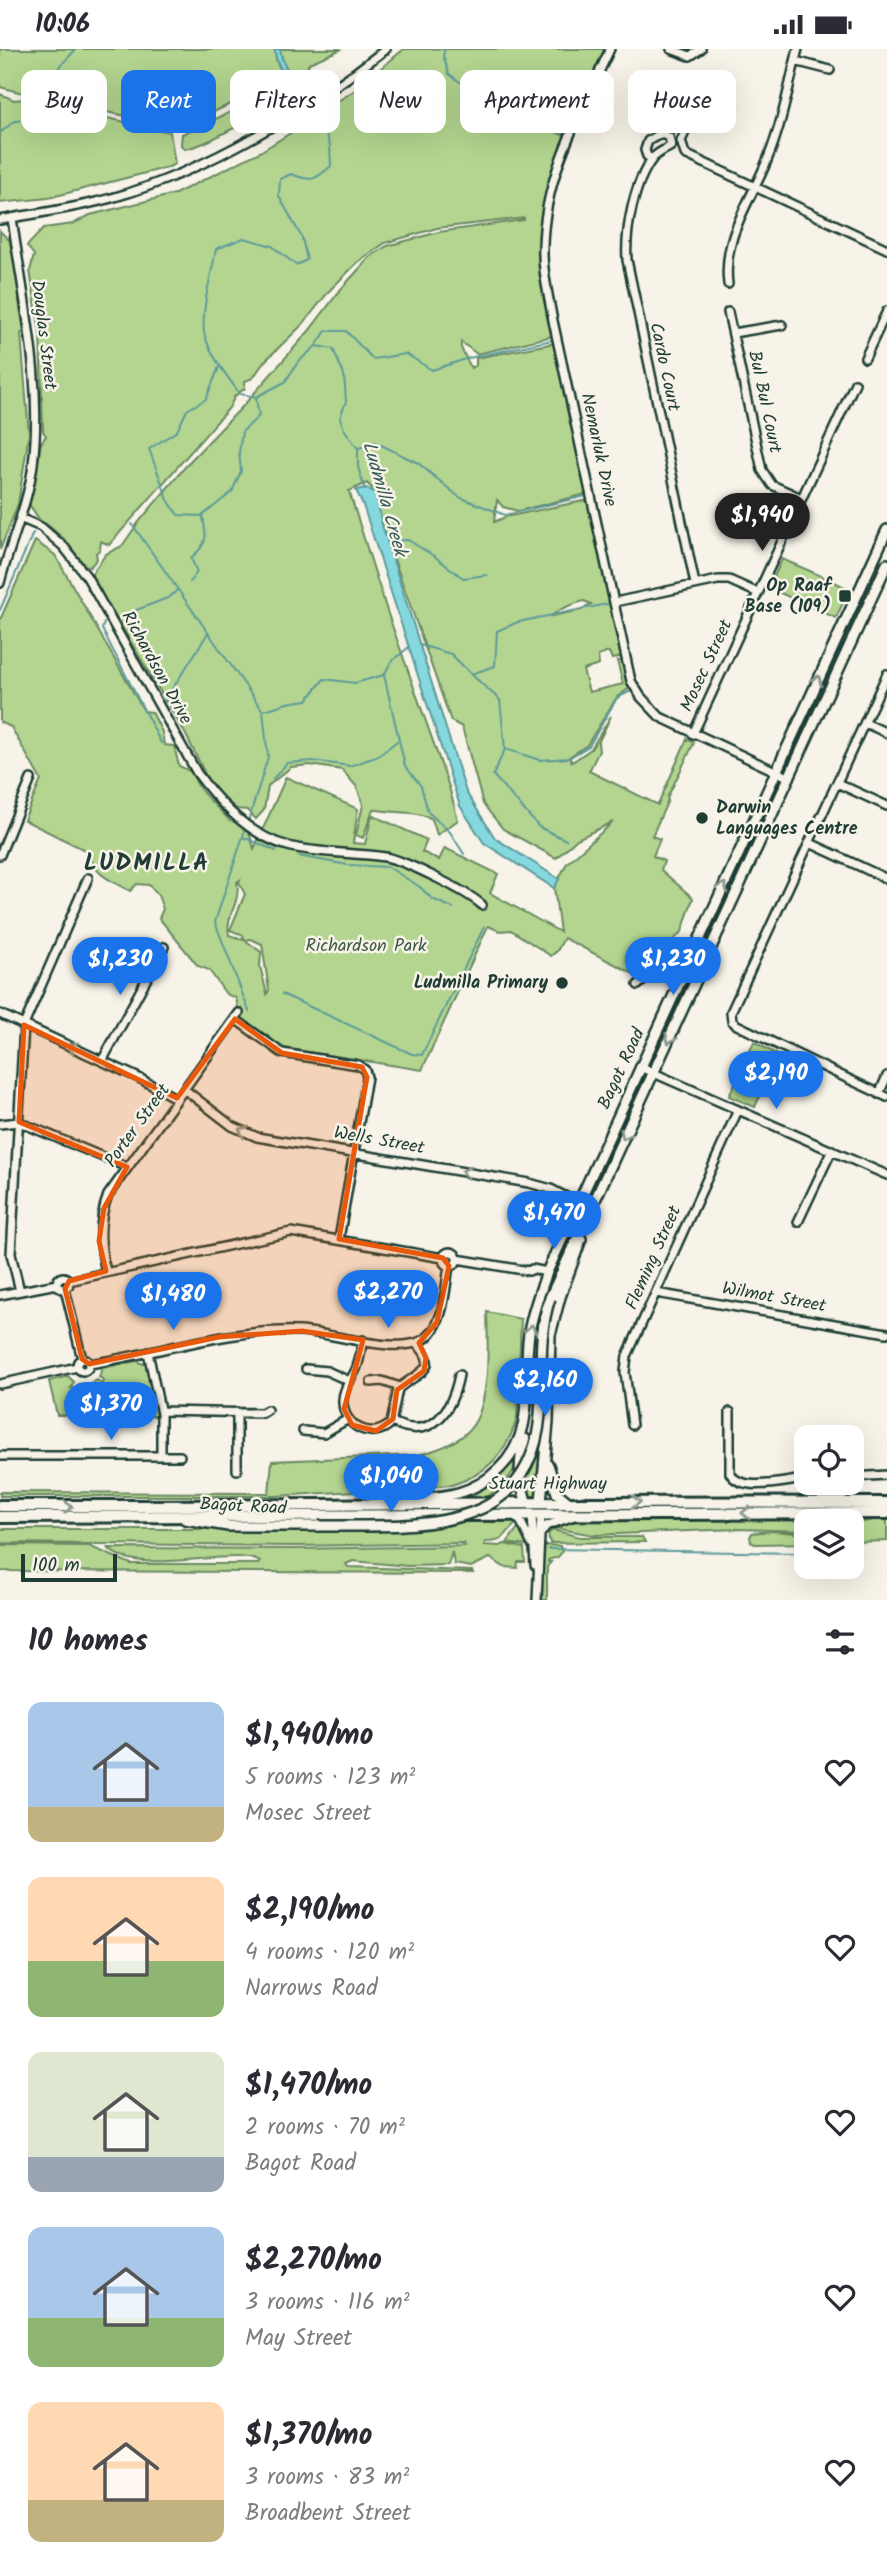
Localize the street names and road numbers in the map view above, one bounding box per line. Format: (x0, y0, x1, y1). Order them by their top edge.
street label: Douglas Street (22, 278, 64, 393)
street label: Cardo Court (640, 320, 688, 415)
street label: Bul Bul Court (739, 348, 789, 457)
street label: Nemarluk Drive (572, 391, 624, 509)
street label: Richardson Drive (113, 606, 199, 730)
street label: Mosec Street (673, 614, 741, 717)
street label: Bagot Road (590, 1023, 654, 1115)
street label: Porter Street (98, 1077, 179, 1174)
street label: Wells Street (331, 1119, 428, 1163)
street label: Fleming Street (618, 1200, 690, 1315)
street label: Wilmot Street (720, 1275, 829, 1322)
street label: Stuart Highway (489, 1470, 607, 1499)
street label: Bagot Road (199, 1490, 288, 1524)

